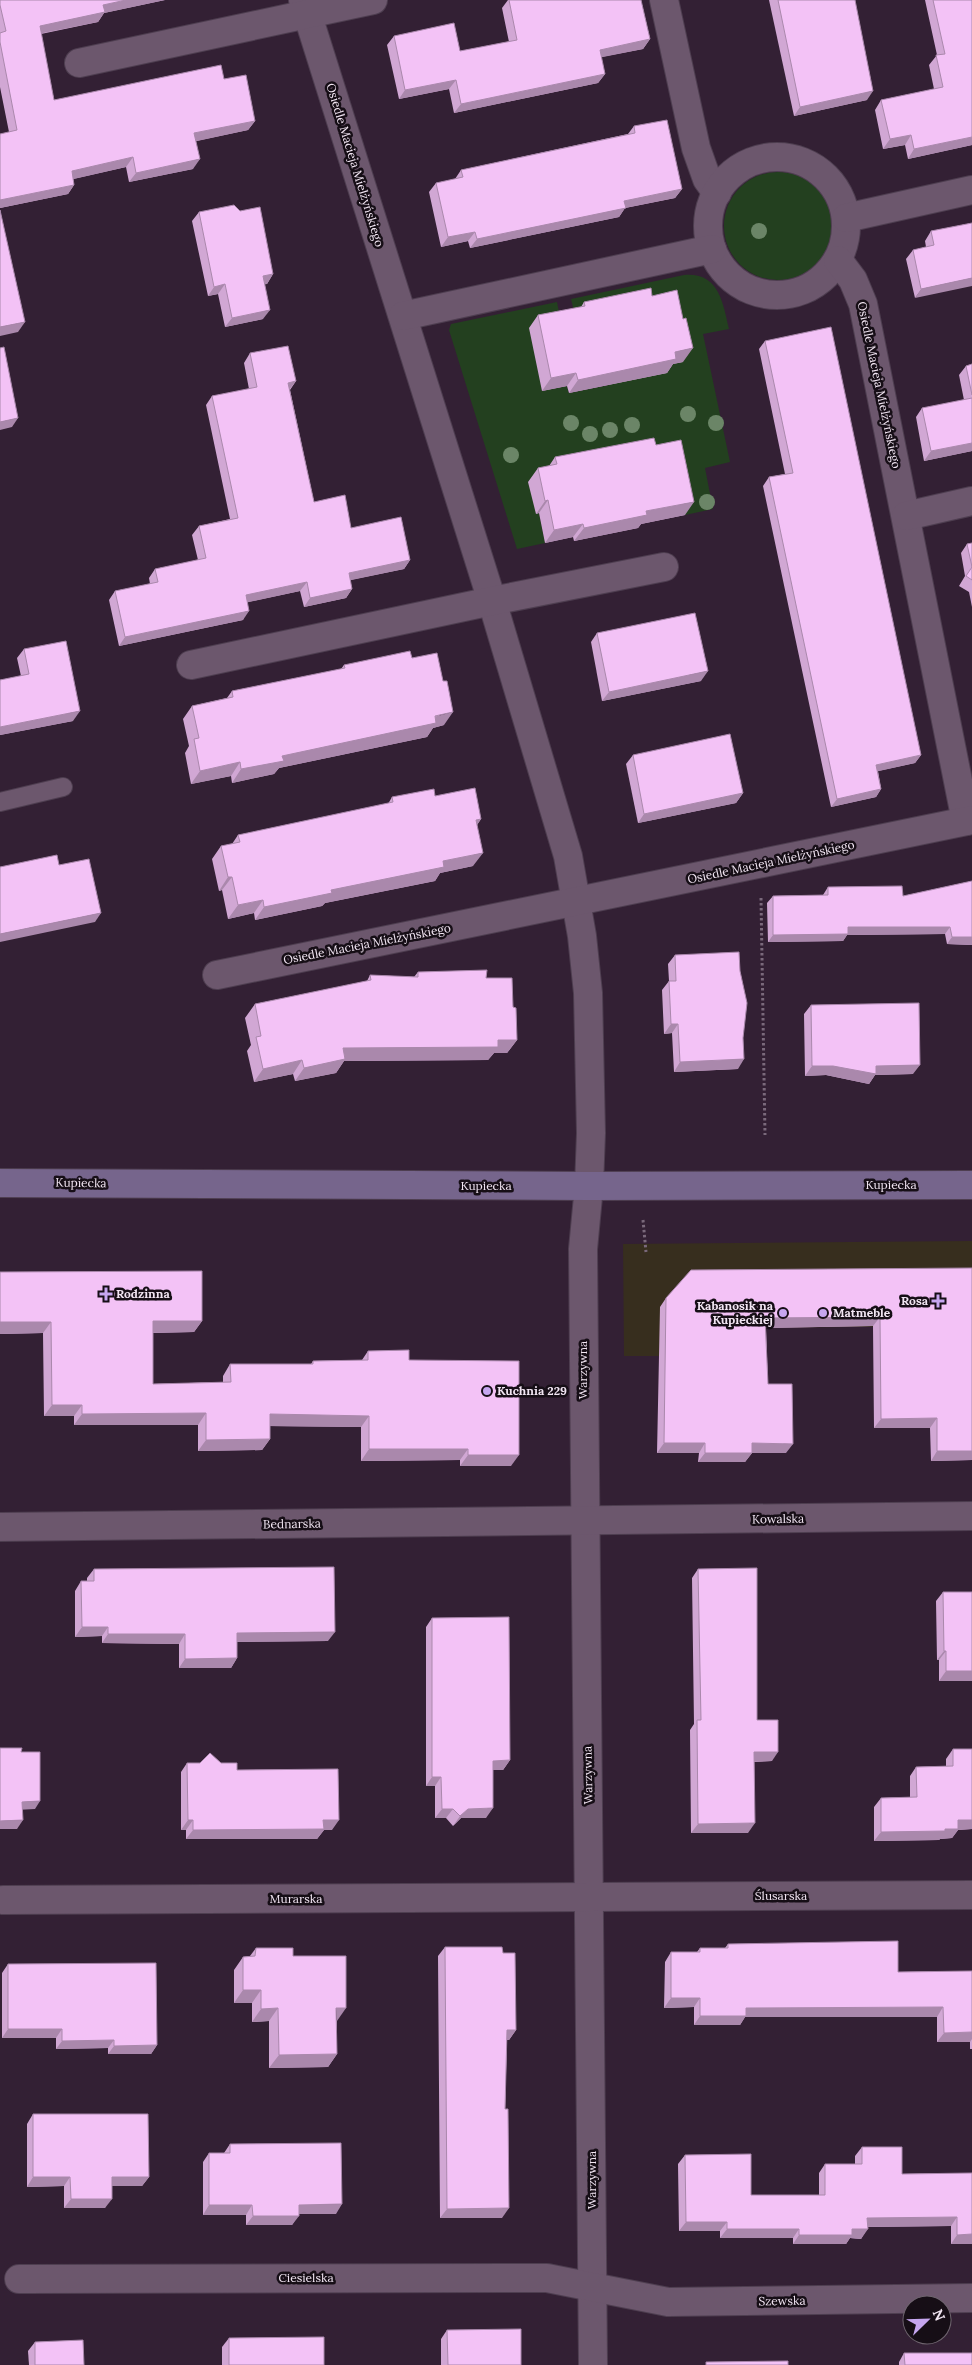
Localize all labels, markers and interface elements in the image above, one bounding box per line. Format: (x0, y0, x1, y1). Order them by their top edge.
street label: Osiedle Macieja Mielżyńskiego (323, 81, 388, 248)
street label: Osiedle Macieja Mielżyńskiego (854, 300, 905, 470)
street label: Osiedle Macieja Mielżyńskiego (686, 836, 856, 887)
street label: Osiedle Macieja Mielżyńskiego (282, 920, 452, 967)
street label: Kupiecka (55, 1175, 107, 1190)
street label: Kupiecka (865, 1177, 917, 1192)
street label: Kupiecka (460, 1178, 512, 1193)
place label: Rodzinna (116, 1286, 170, 1301)
marker: Rodzinna (100, 1288, 112, 1300)
place label: Rosa (901, 1293, 929, 1308)
marker: Rosa (932, 1295, 944, 1307)
place label: Kabanosik na Kupieckiej (697, 1298, 774, 1327)
place label: Matmeble (833, 1305, 891, 1320)
marker: Kabanosik na Kupieckiej (777, 1307, 789, 1319)
marker: Matmeble (817, 1307, 829, 1319)
street label: Warzywna (575, 1341, 590, 1399)
place label: Kuchnia 229 (497, 1383, 567, 1398)
marker: Kuchnia 229 (481, 1385, 493, 1397)
street label: Kowalska (752, 1511, 804, 1526)
street label: Bednarska (263, 1515, 321, 1532)
street label: Warzywna (579, 1746, 596, 1804)
street label: Ślusarska (755, 1888, 807, 1903)
street label: Murarska (270, 1891, 322, 1906)
street label: Warzywna (584, 2151, 599, 2209)
street label: Ciesielska (278, 2270, 334, 2285)
street label: Szewska (758, 2293, 806, 2308)
north arrow (902, 2295, 952, 2345)
text: N (929, 2306, 949, 2324)

